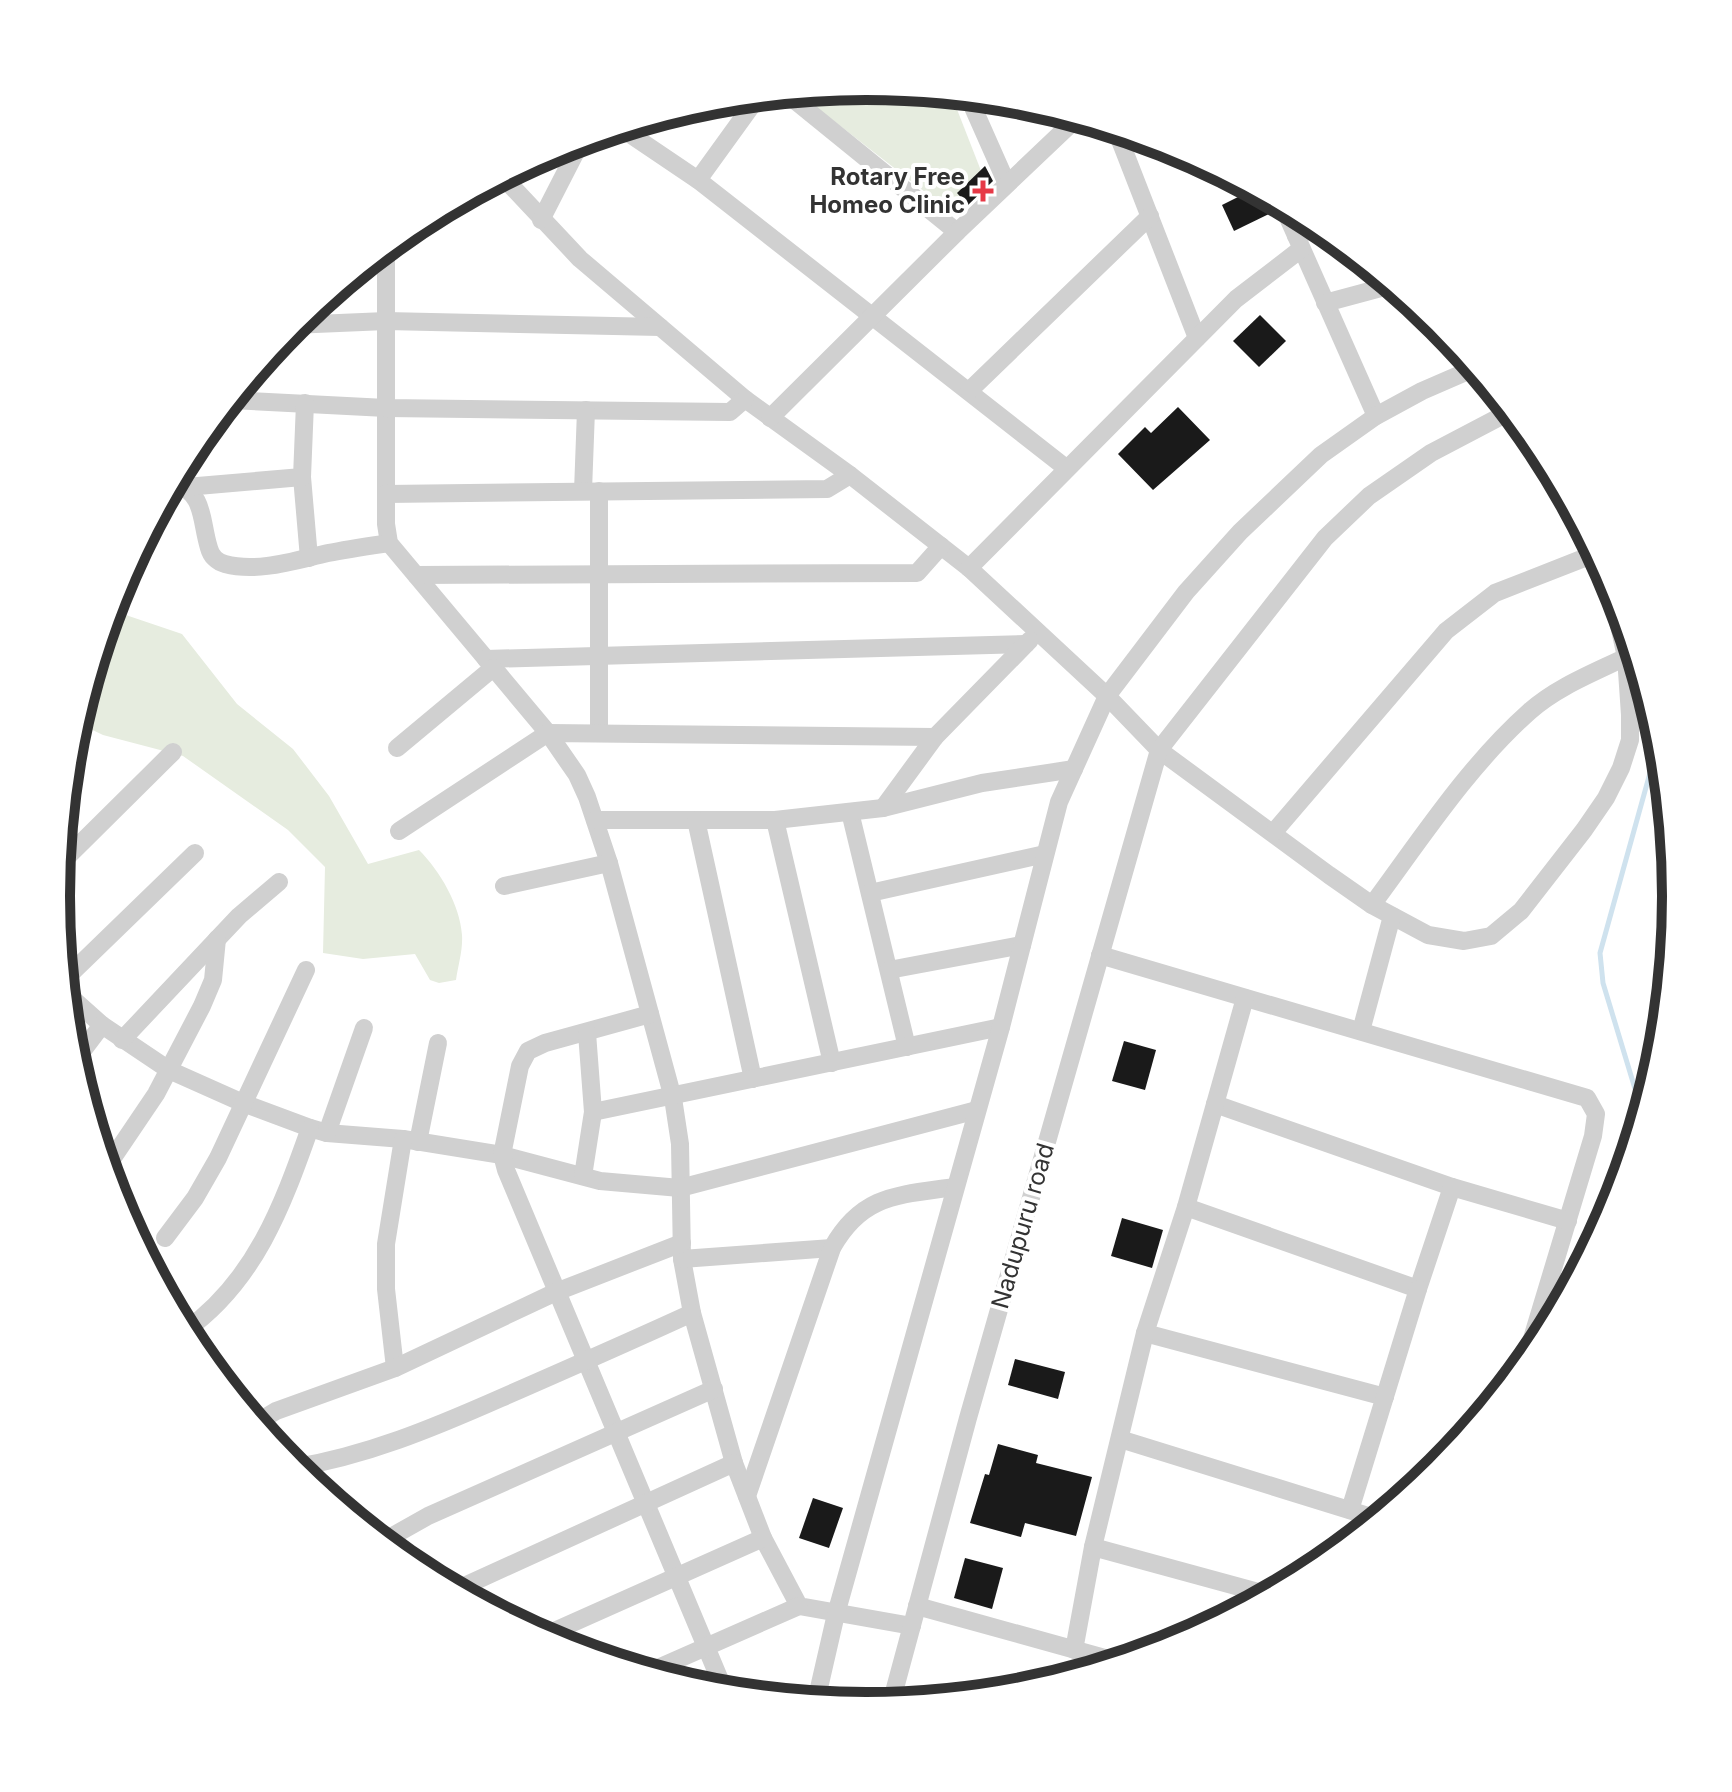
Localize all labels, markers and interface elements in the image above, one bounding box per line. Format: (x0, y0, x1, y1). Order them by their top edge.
place label: Rotary Free Homeo Clinic (809, 162, 965, 219)
marker: Rotary Free Homeo Clinic (972, 180, 994, 202)
street label: Nadupuru road (985, 1140, 1060, 1312)

